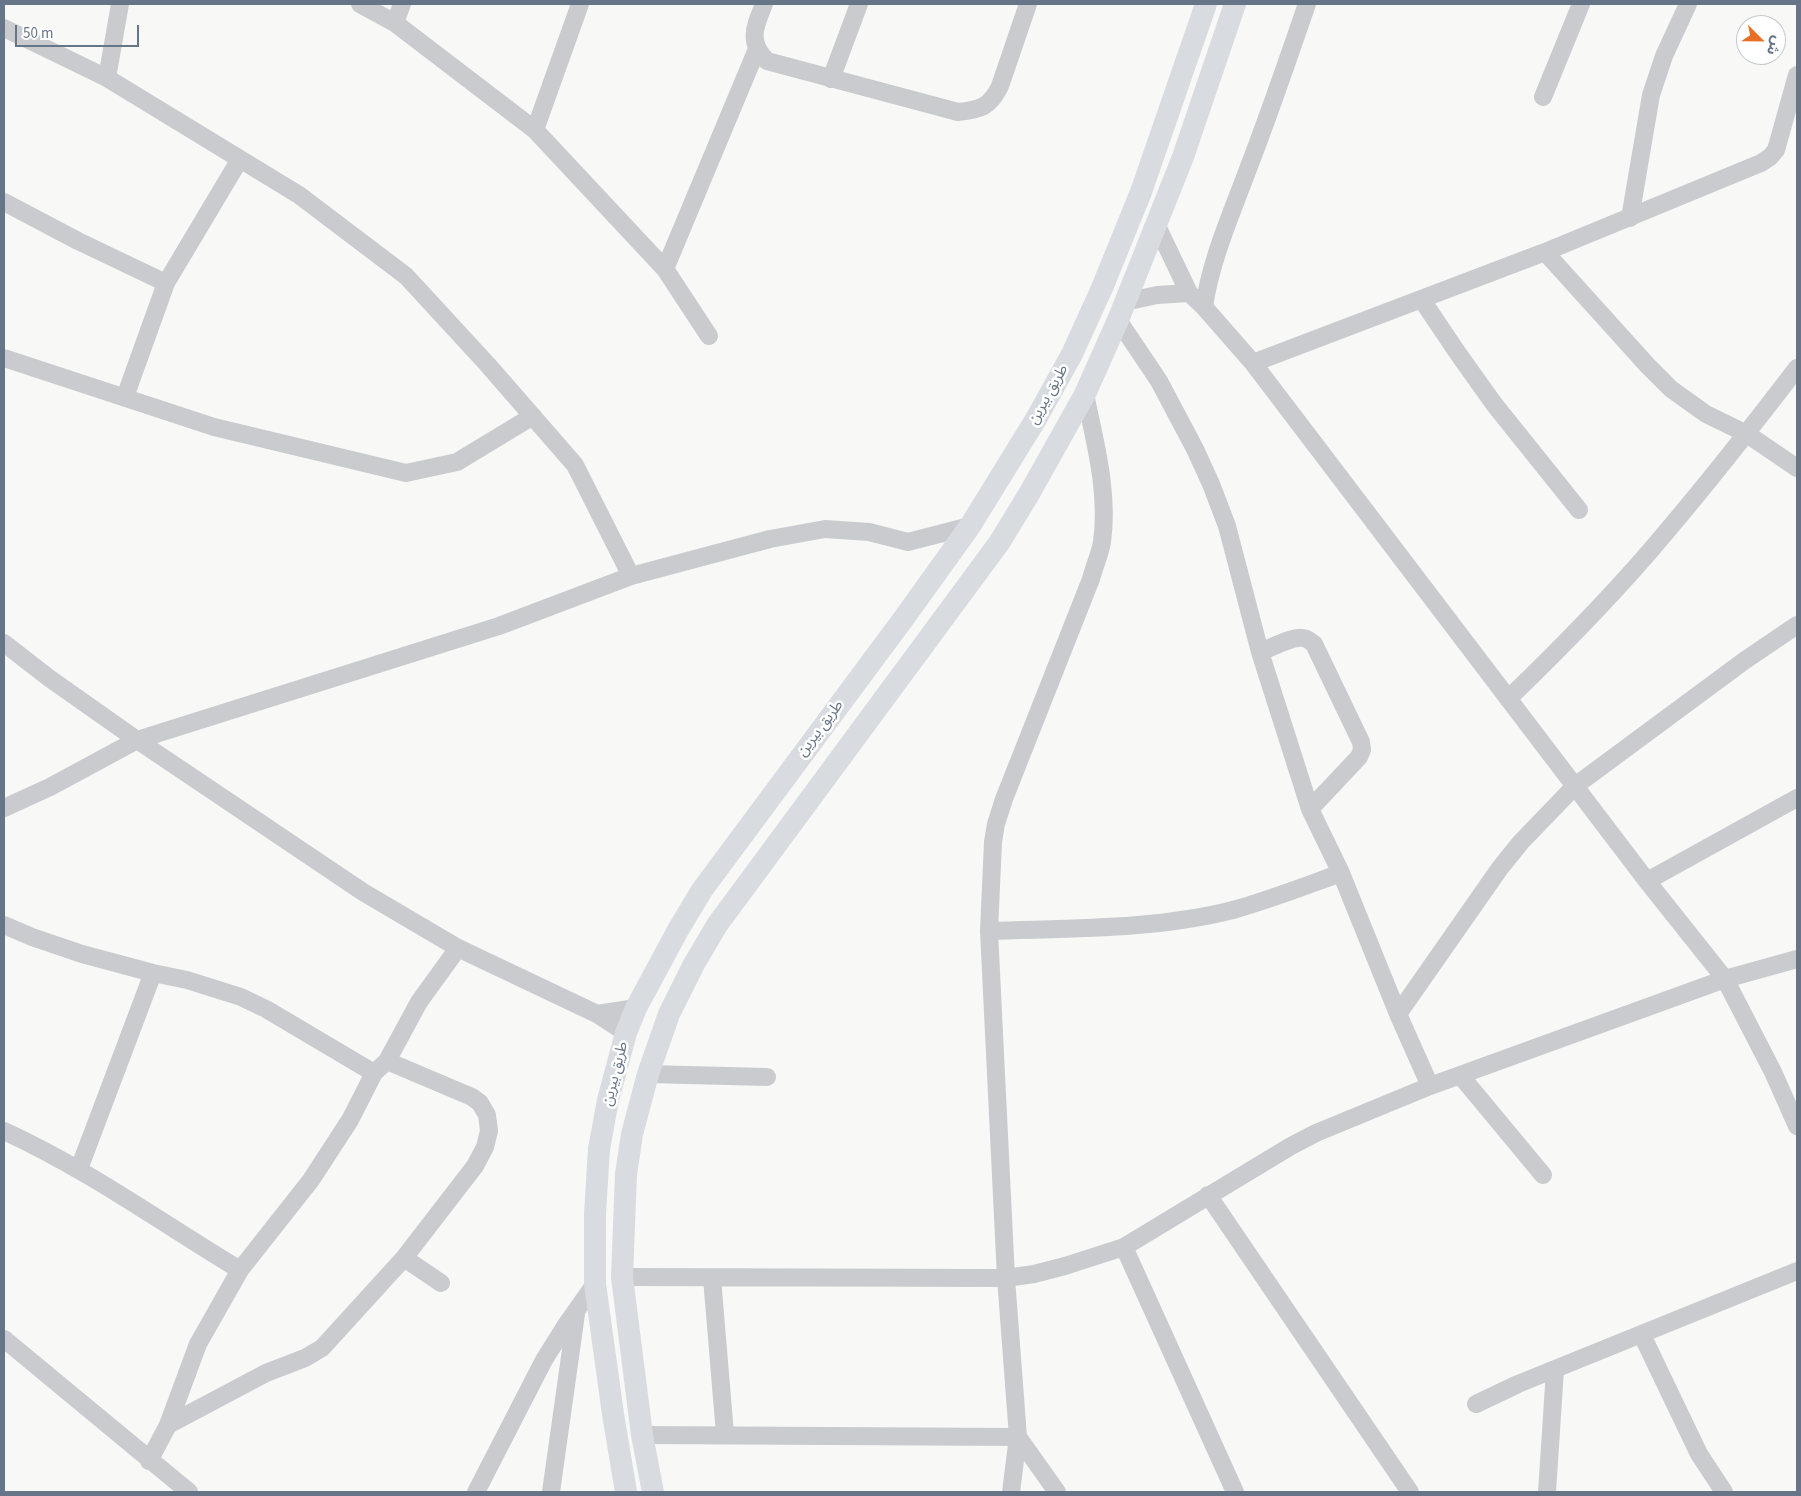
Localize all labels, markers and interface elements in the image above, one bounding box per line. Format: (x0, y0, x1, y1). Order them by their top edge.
scale bar (18, 15, 141, 47)
north arrow (1736, 15, 1786, 65)
text: 50 m (23, 23, 53, 44)
text: ش (1761, 33, 1787, 58)
street label: طريق بيرين (1025, 362, 1073, 428)
street label: طريق بيرين (794, 697, 848, 761)
street label: طريق بيرين (599, 1040, 633, 1108)

